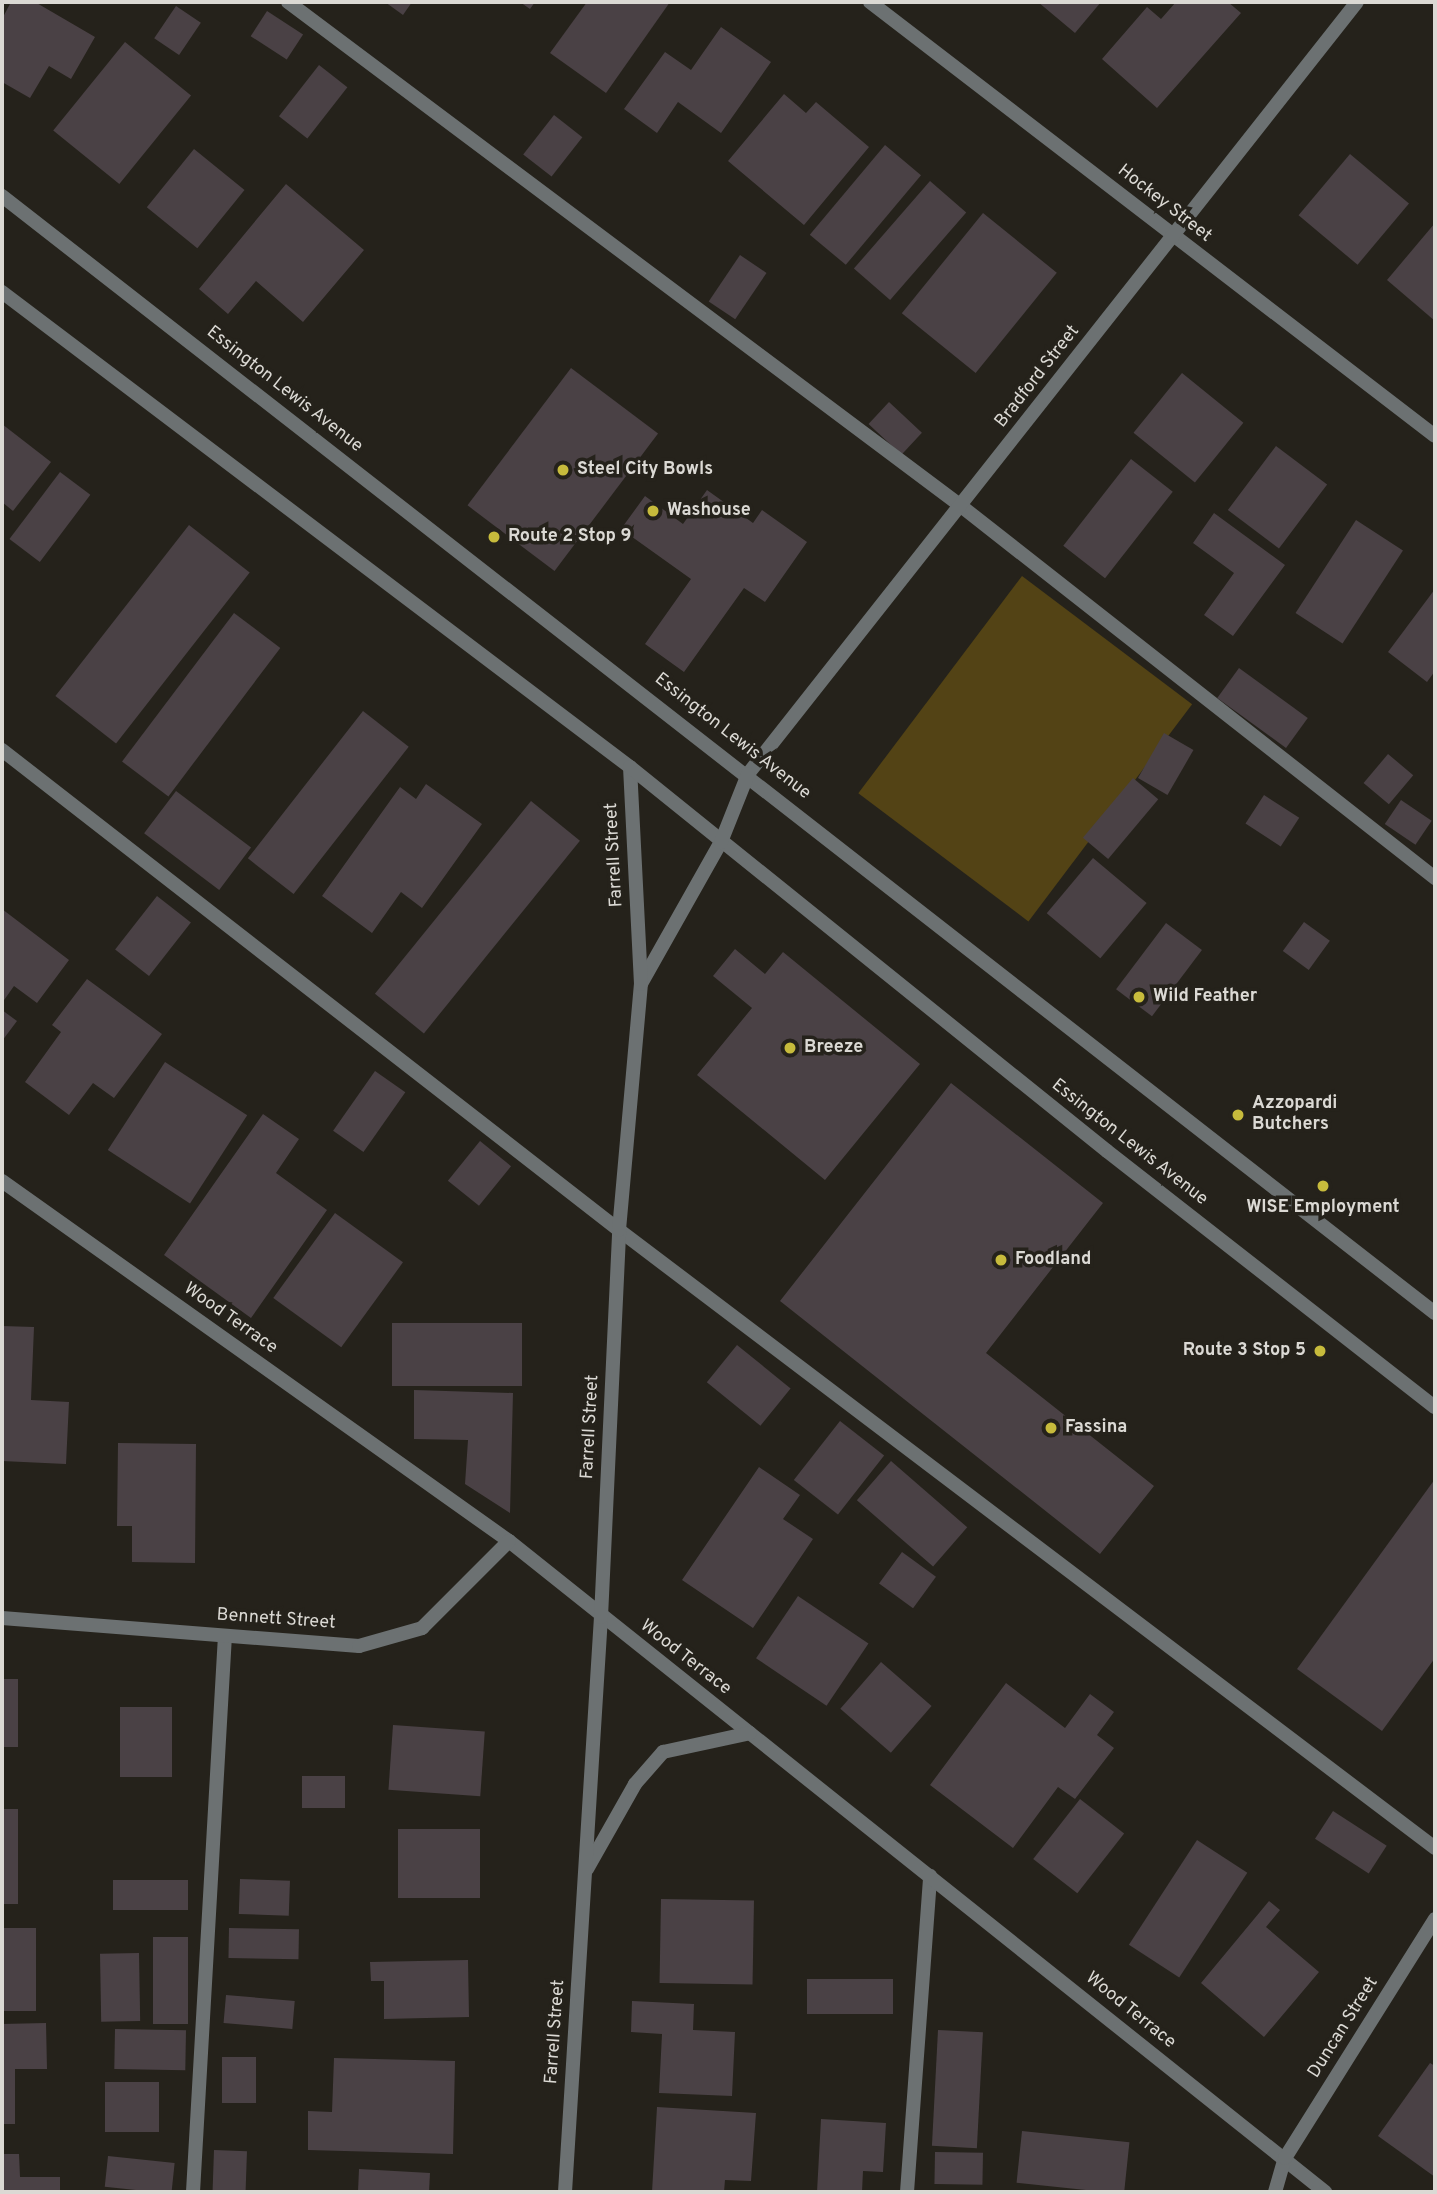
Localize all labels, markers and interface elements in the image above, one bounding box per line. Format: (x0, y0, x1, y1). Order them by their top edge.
street label: Hockey Street (1113, 161, 1215, 247)
street label: Bradford Street (991, 321, 1085, 433)
street label: Essington Lewis Avenue (201, 322, 367, 458)
place label: Steel City Bowls (577, 459, 713, 481)
marker: Steel City Bowls (555, 462, 571, 478)
place label: Washouse (667, 500, 751, 522)
marker: Washouse (645, 503, 661, 519)
place label: Route 2 Stop 9 (508, 526, 632, 548)
marker: Route 2 Stop 9 (486, 529, 502, 545)
street label: Essington Lewis Avenue (649, 669, 815, 805)
street label: Farrell Street (601, 802, 629, 908)
place label: Wild Feather (1153, 986, 1257, 1008)
marker: Wild Feather (1131, 989, 1147, 1005)
place label: Breeze (804, 1037, 863, 1059)
marker: Breeze (782, 1040, 798, 1056)
street label: Essington Lewis Avenue (1046, 1075, 1212, 1211)
place label: Azzopardi Butchers (1252, 1094, 1337, 1136)
marker: Azzopardi Butchers (1230, 1107, 1246, 1123)
marker: WISE Employment (1315, 1178, 1331, 1194)
place label: WISE Employment (1246, 1197, 1400, 1219)
place label: Foodland (1015, 1249, 1091, 1271)
marker: Foodland (993, 1252, 1009, 1268)
street label: Wood Terrace (178, 1278, 282, 1360)
place label: Route 3 Stop 5 (1183, 1340, 1306, 1362)
marker: Route 3 Stop 5 (1312, 1343, 1328, 1359)
street label: Farrell Street (577, 1374, 605, 1480)
place label: Fassina (1065, 1417, 1127, 1439)
marker: Fassina (1043, 1420, 1059, 1436)
street label: Bennett Street (216, 1605, 336, 1635)
street label: Wood Terrace (635, 1615, 735, 1701)
street label: Wood Terrace (1080, 1968, 1180, 2054)
street label: Duncan Street (1304, 1973, 1384, 2083)
street label: Farrell Street (542, 1979, 570, 2085)

